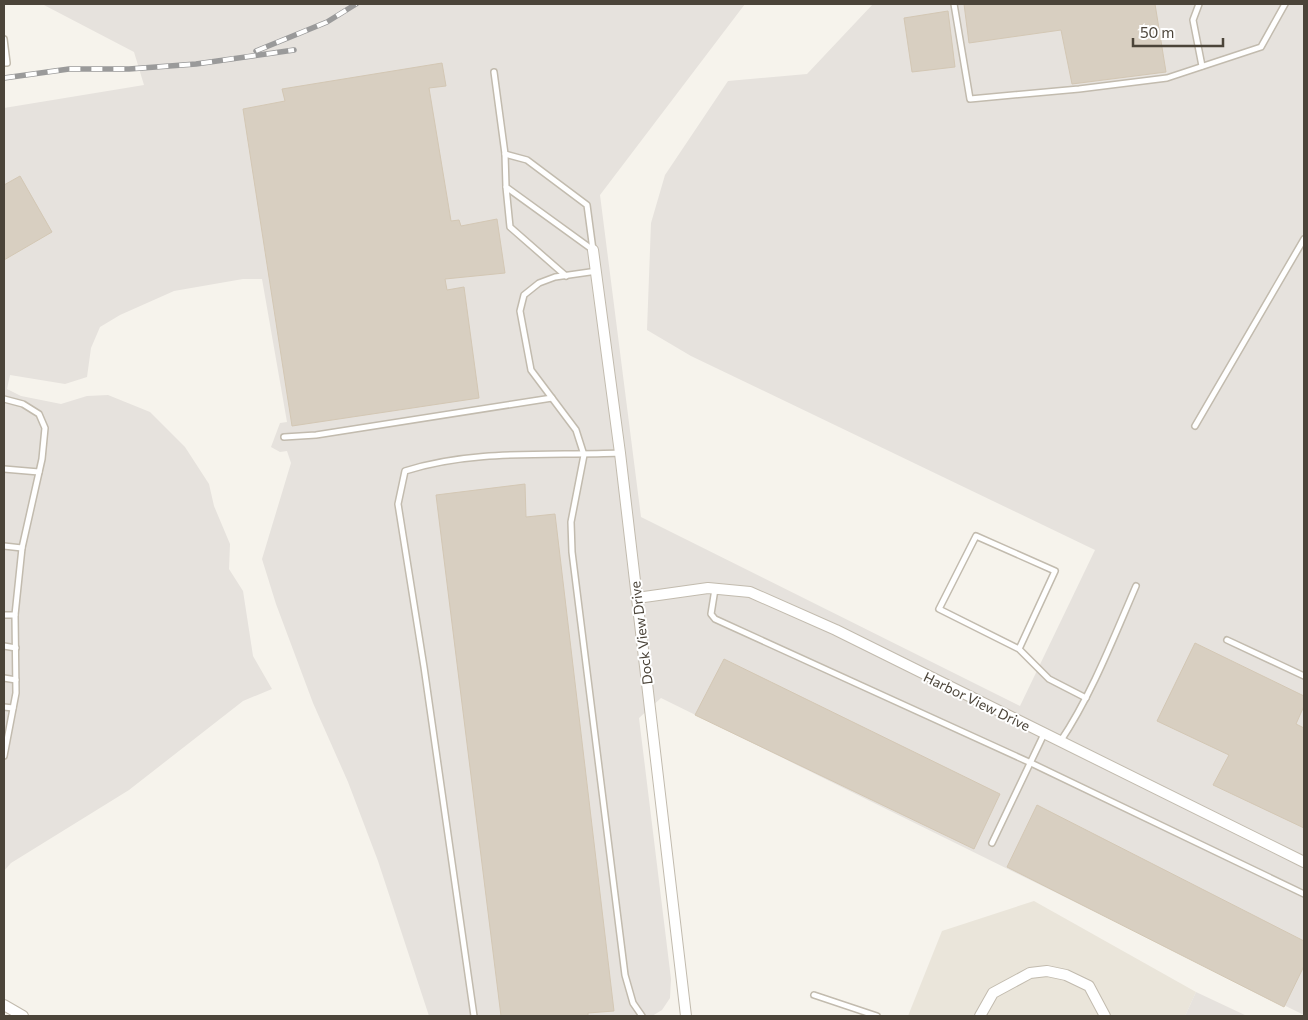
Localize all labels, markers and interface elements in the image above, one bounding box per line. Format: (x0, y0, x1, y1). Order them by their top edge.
scale bar (1133, 15, 1223, 47)
text: 50 m (1140, 23, 1174, 41)
street label: Dock View Drive (626, 580, 656, 686)
street label: Harbor View Drive (921, 668, 1033, 734)

